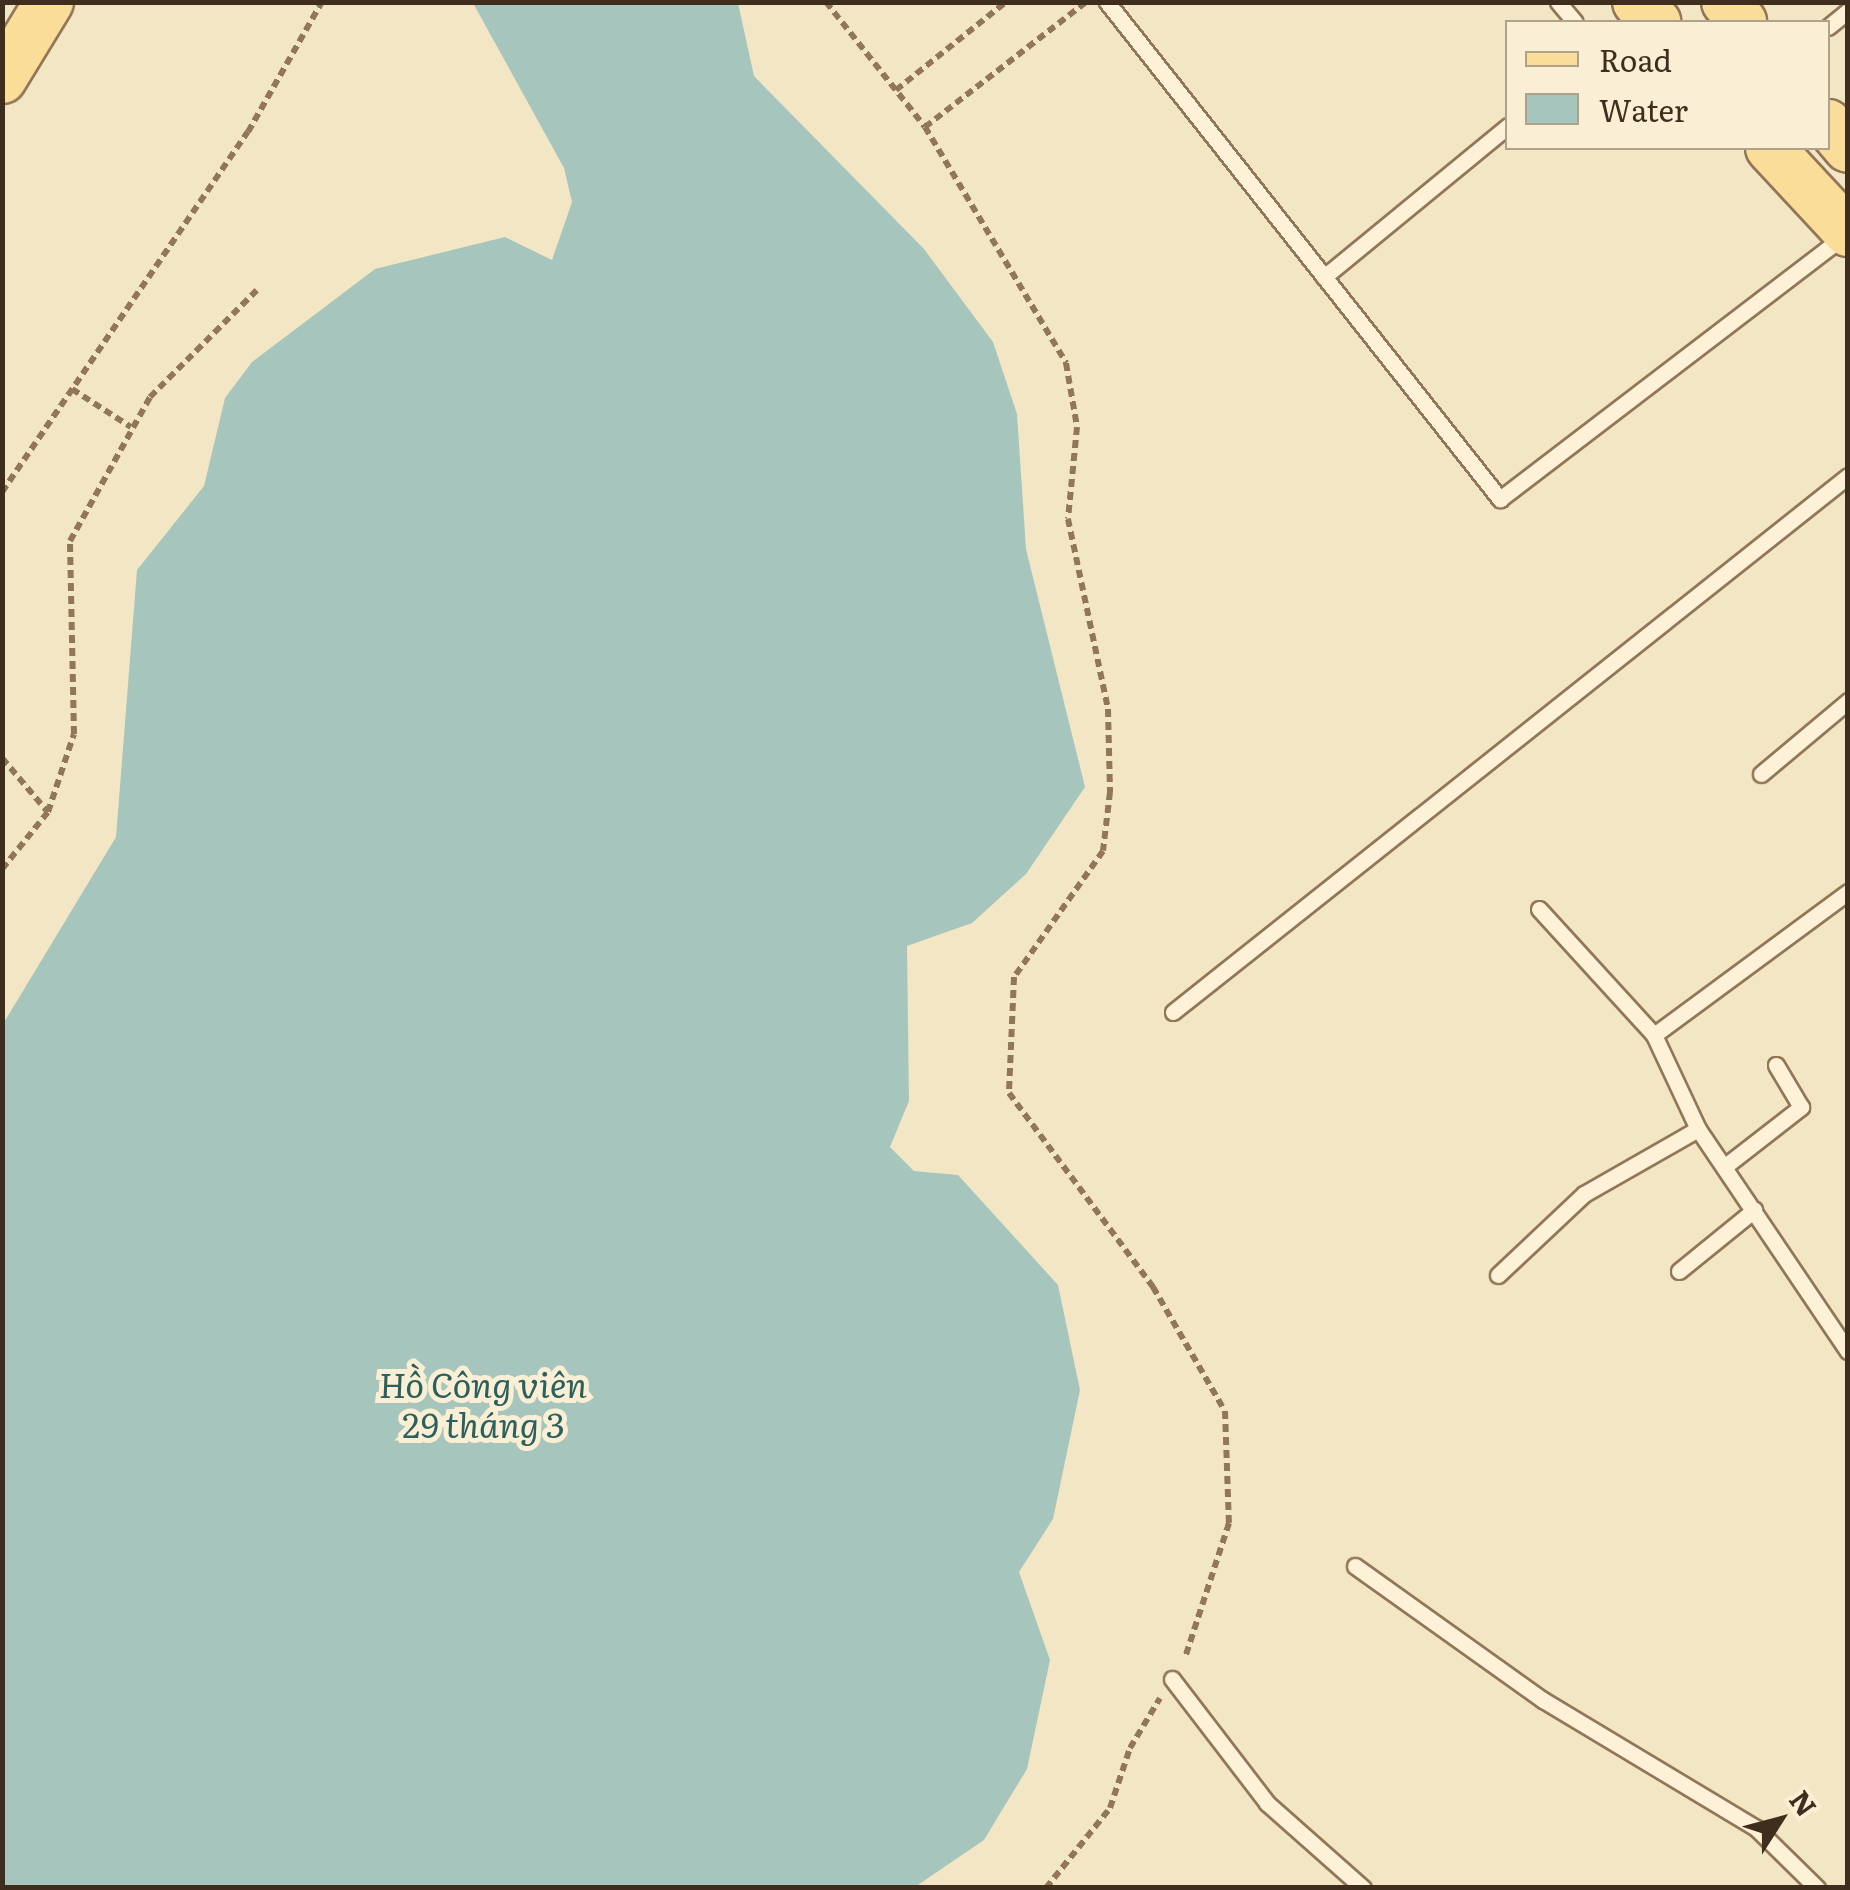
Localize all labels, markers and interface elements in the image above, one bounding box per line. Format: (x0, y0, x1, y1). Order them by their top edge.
legend (1505, 20, 1830, 150)
text: Road (1599, 37, 1672, 81)
text: Water (1599, 87, 1688, 131)
water label: Hồ Công viên 29 tháng 3 (379, 1362, 587, 1444)
north arrow (1730, 1770, 1830, 1870)
text: N (1780, 1781, 1828, 1824)

